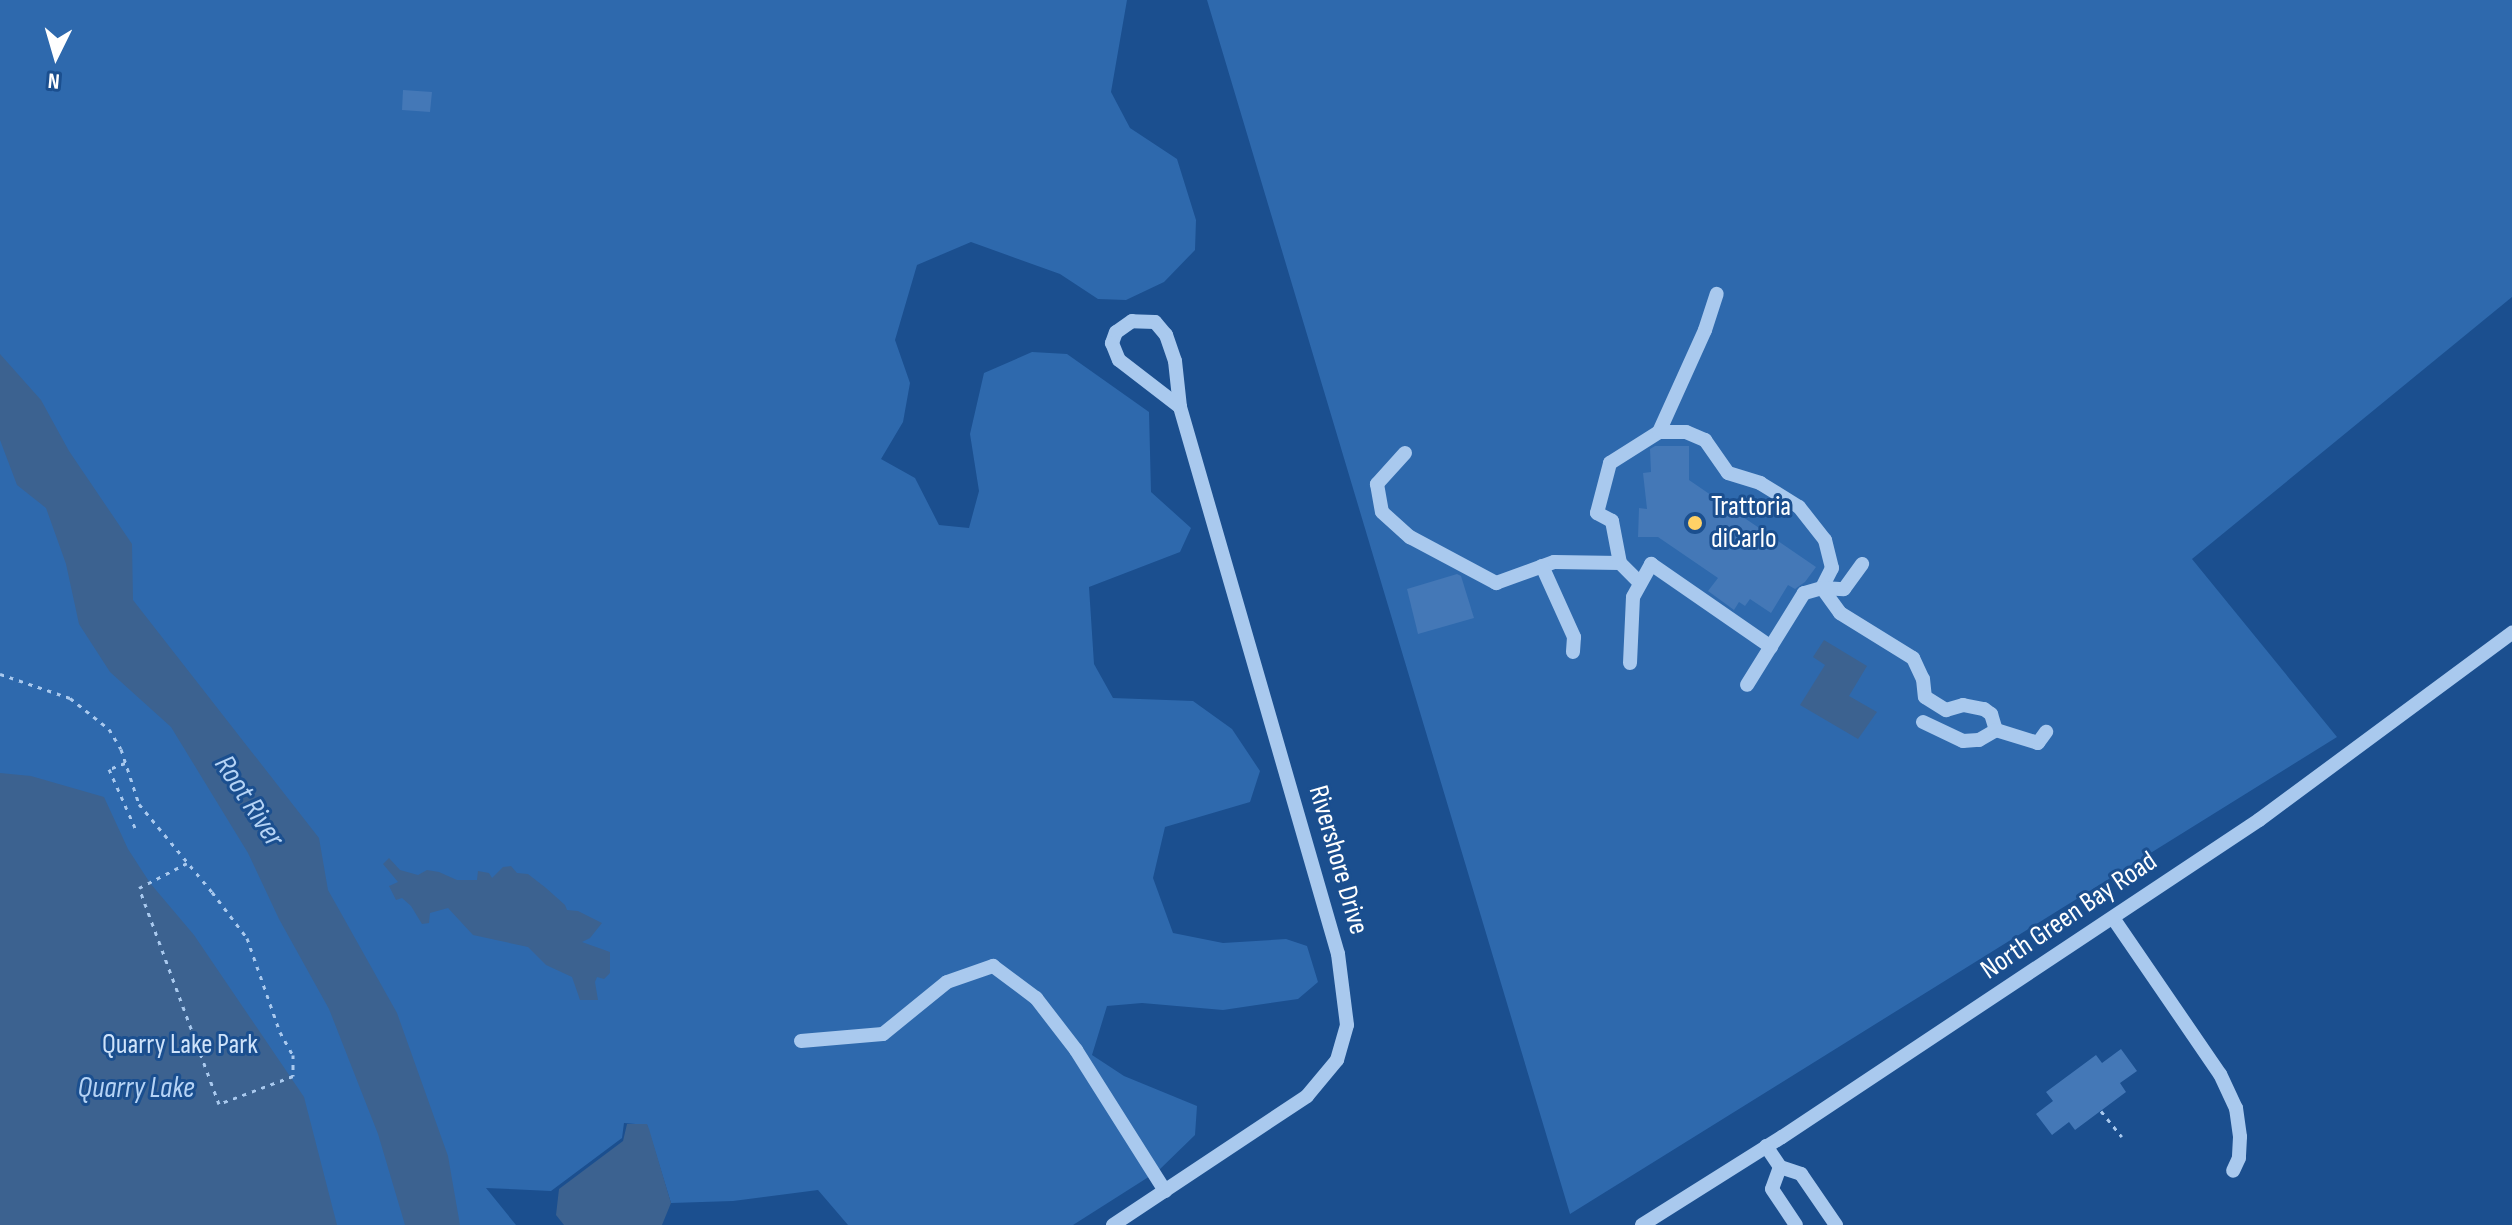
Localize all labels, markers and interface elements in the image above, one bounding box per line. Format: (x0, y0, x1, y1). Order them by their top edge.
north arrow (16, 16, 96, 96)
text: N (47, 66, 61, 94)
place label: Trattoria diCarlo (1711, 490, 1791, 556)
marker: Trattoria diCarlo (1686, 514, 1704, 532)
water label: Root River (206, 749, 292, 853)
street label: Rivershore Drive (1301, 782, 1375, 938)
street label: North Green Bay Road (1975, 845, 2163, 987)
park label: Quarry Lake Park (102, 1028, 258, 1062)
water label: Quarry Lake (77, 1070, 195, 1106)

